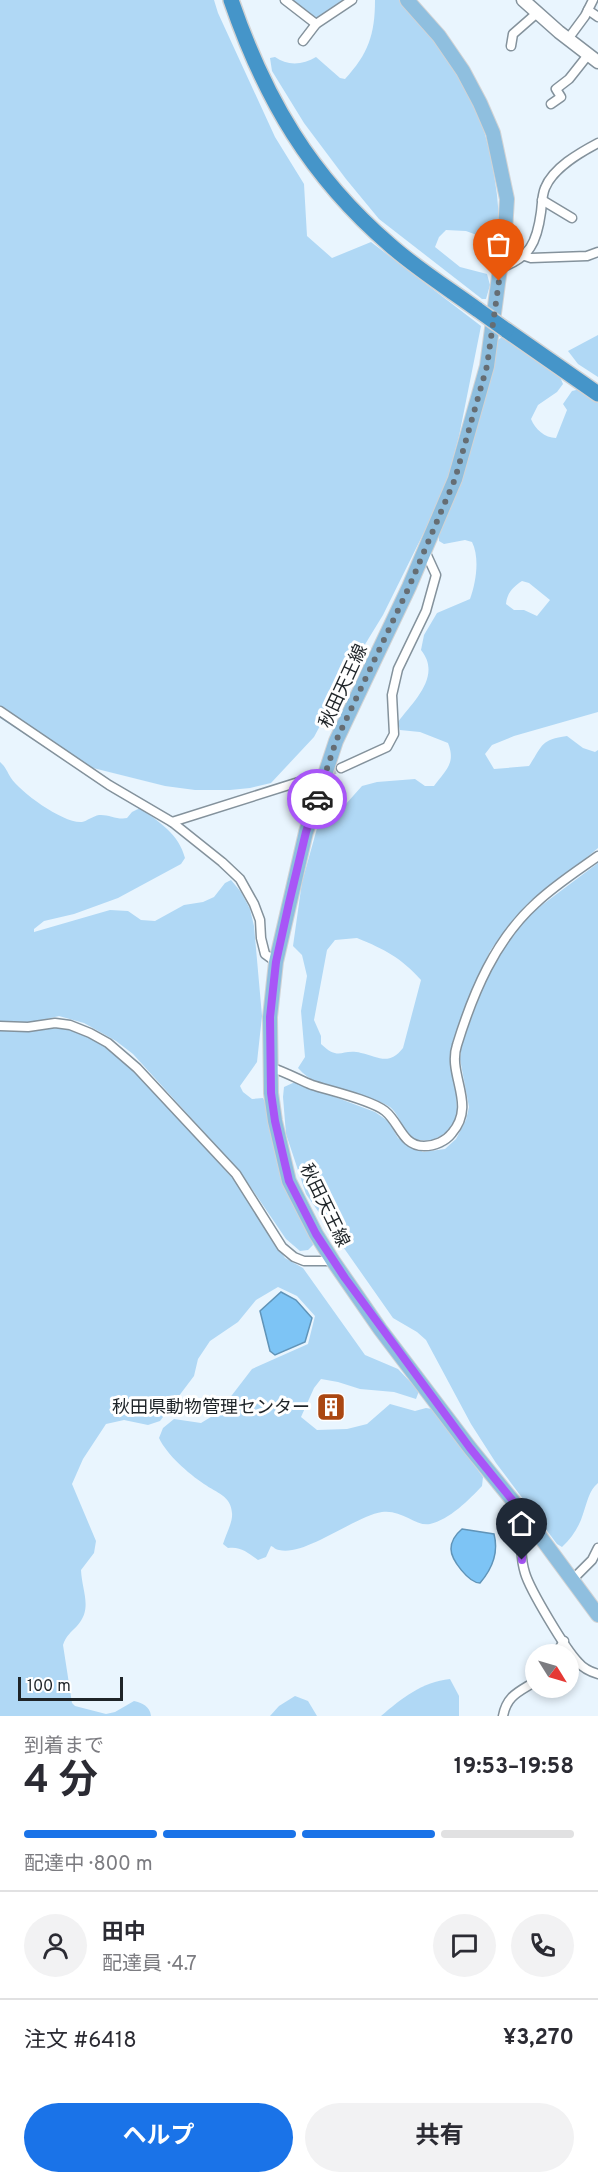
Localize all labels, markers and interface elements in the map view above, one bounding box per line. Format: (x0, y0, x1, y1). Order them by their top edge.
pin (473, 219, 524, 281)
icon: bag (482, 228, 515, 261)
street label: 秋田天王線 (315, 641, 374, 732)
courier (287, 769, 347, 829)
icon: car (301, 783, 334, 816)
street label: 秋田天王線 (294, 1160, 354, 1251)
building icon: 秋田県動物管理センター (315, 1391, 347, 1423)
place label: 秋田県動物管理センター (112, 1397, 310, 1420)
pin (496, 1498, 547, 1560)
icon: home (505, 1507, 538, 1540)
north arrow (525, 1644, 579, 1698)
map controls (525, 1644, 579, 1698)
scale bar (18, 1674, 123, 1702)
text: 100 m (27, 1677, 71, 1697)
text: 到着まで (24, 1734, 104, 1760)
text: 19:53–19:58 (454, 1754, 574, 1781)
text: 4 分 (24, 1758, 98, 1807)
text: 配達中 · 800 m (24, 1852, 153, 1878)
button: person (24, 1914, 87, 1977)
button: chat (433, 1914, 496, 1977)
button: phone (511, 1914, 574, 1977)
text: 田中 (102, 1920, 146, 1947)
text: 配達員 · 4.7 (102, 1952, 197, 1978)
text: ¥3,270 (503, 2025, 574, 2052)
text: 注文 #6418 (24, 2028, 137, 2055)
button: ヘルプ (24, 2103, 293, 2172)
button: 共有 (305, 2103, 574, 2172)

